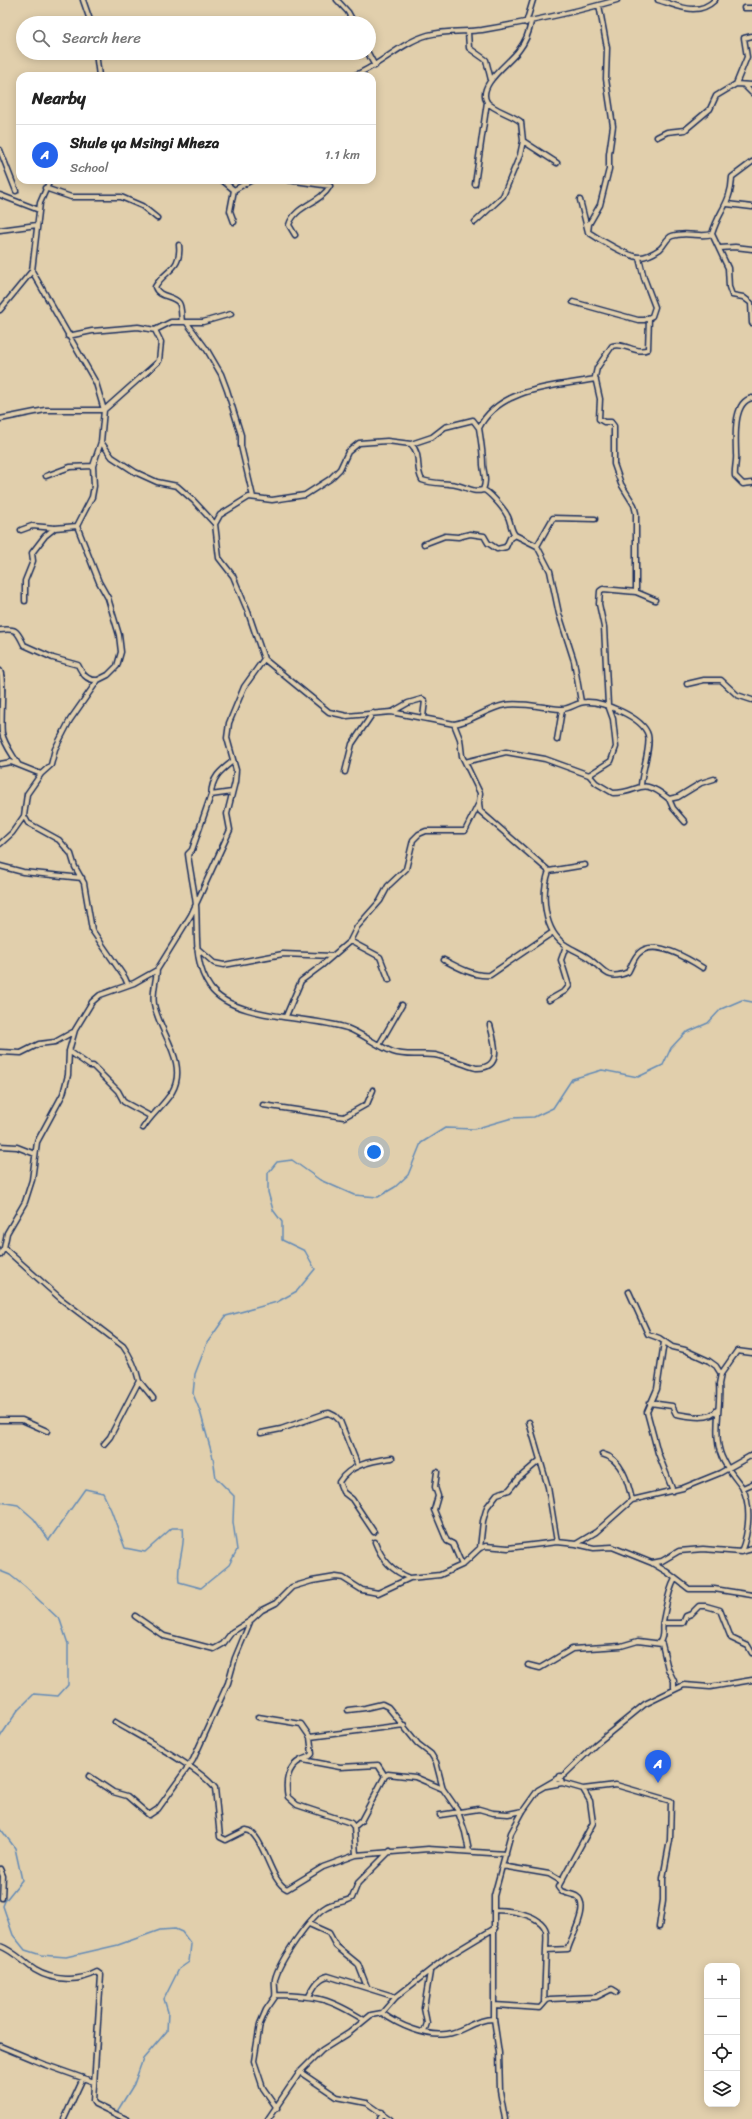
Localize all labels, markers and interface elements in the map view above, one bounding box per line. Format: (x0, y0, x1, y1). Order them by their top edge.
search box (16, 16, 376, 60)
text: Search here (62, 25, 141, 51)
icon: search (30, 27, 52, 49)
text: Nearby (32, 83, 86, 113)
text: Shule ya Msingi Mheza (70, 130, 219, 156)
text: A (41, 143, 49, 166)
text: 1.1 km (325, 143, 360, 166)
text: School (70, 156, 108, 179)
your location (364, 1142, 384, 1162)
pin: A (645, 1750, 671, 1783)
map controls (704, 1963, 740, 2107)
button: + (704, 1963, 740, 1999)
button: − (704, 1999, 740, 2035)
button: locate (704, 2035, 740, 2071)
button: layers (704, 2071, 740, 2107)

